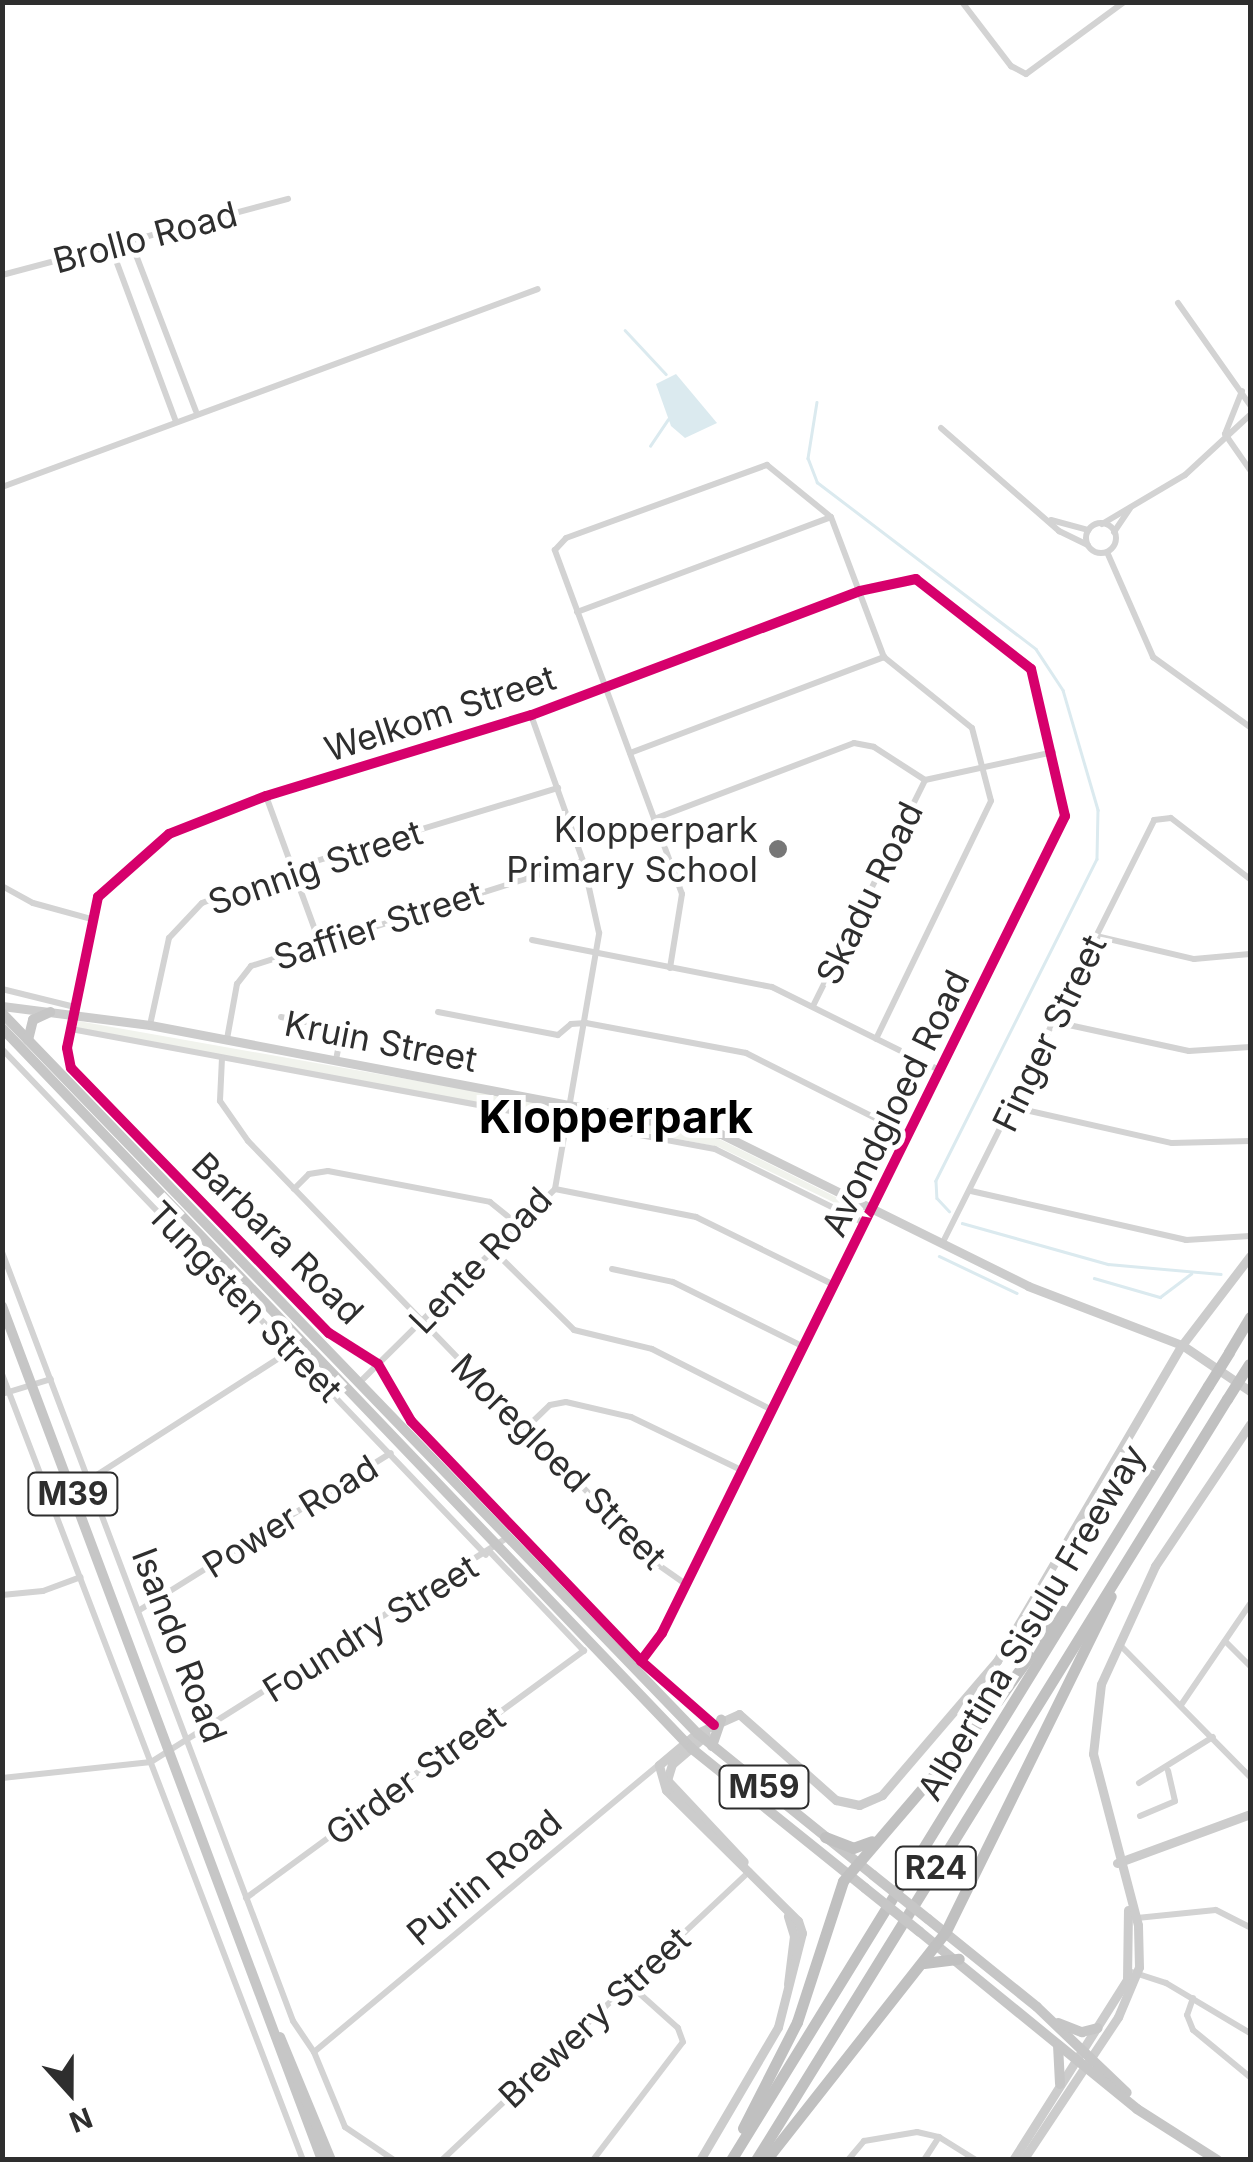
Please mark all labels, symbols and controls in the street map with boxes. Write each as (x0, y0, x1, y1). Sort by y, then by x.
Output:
street label: Brollo Road (48, 192, 242, 282)
street label: Welkom Street (319, 656, 561, 770)
street label: Skadu Road (807, 795, 931, 991)
place label: Klopperpark Primary School (506, 808, 758, 890)
street label: Sonnig Street (203, 811, 427, 923)
marker: Klopperpark Primary School (767, 838, 789, 860)
street label: Saffier Street (268, 871, 488, 979)
street label: Finger Street (983, 928, 1115, 1138)
street label: Avondgloed Road (812, 963, 978, 1243)
street label: Kruin Street (281, 1002, 481, 1080)
district label: Klopperpark (479, 1090, 753, 1144)
street label: Barbara Road (184, 1144, 372, 1332)
street label: Lente Road (400, 1178, 560, 1342)
street label: Tungsten Street (139, 1192, 351, 1410)
street label: Moregloed Street (443, 1345, 675, 1577)
street label: Albertina Sisulu Freeway (908, 1437, 1154, 1807)
street label: Power Road (195, 1446, 385, 1586)
road number: M39 (26, 1467, 120, 1521)
street label: Isando Road (124, 1542, 236, 1748)
street label: Foundry Street (255, 1545, 485, 1711)
street label: Girder Street (317, 1696, 513, 1854)
road number: M59 (716, 1760, 812, 1814)
street label: Purlin Road (398, 1800, 570, 1954)
road number: R24 (894, 1841, 978, 1895)
street label: Brewery Street (490, 1918, 698, 2116)
north arrow (20, 2042, 120, 2142)
text: N (65, 2100, 97, 2140)

